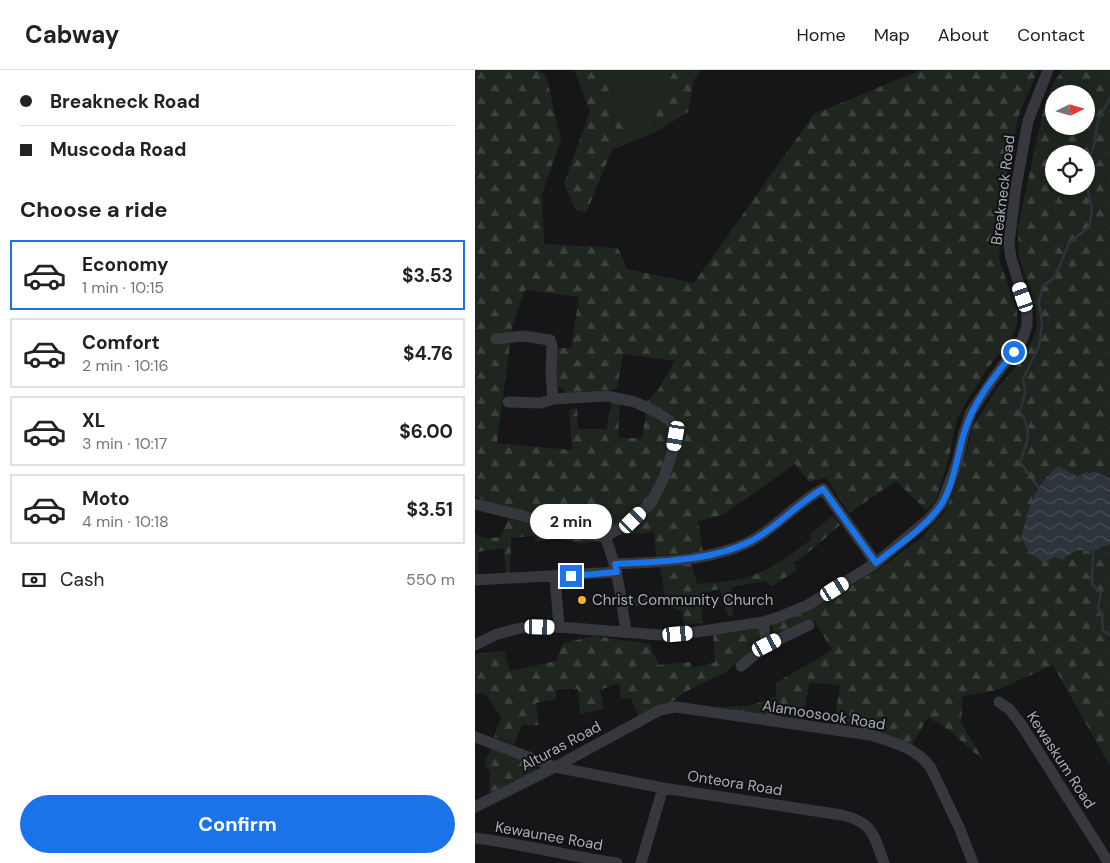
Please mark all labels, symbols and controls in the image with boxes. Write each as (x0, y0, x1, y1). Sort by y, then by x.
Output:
text: Cabway (25, 19, 119, 50)
text: Home (796, 23, 846, 47)
text: Map (874, 23, 910, 47)
text: About (938, 23, 989, 47)
text: Contact (1017, 23, 1085, 47)
north arrow (1045, 85, 1095, 135)
map controls (1045, 85, 1095, 195)
text: Breakneck Road (50, 89, 200, 114)
street label: Breakneck Road (986, 134, 1020, 246)
text: Muscoda Road (50, 137, 186, 162)
button: locate (1045, 145, 1095, 195)
text: Choose a ride (20, 195, 168, 224)
text: Economy (82, 252, 169, 277)
icon: car (22, 253, 67, 298)
text: $3.53 (402, 263, 453, 288)
text: 1 min · 10:15 (82, 277, 164, 298)
car (1011, 280, 1034, 314)
text: Comfort (82, 330, 160, 355)
icon: car (22, 331, 67, 376)
text: $4.76 (403, 341, 453, 366)
route start (1003, 341, 1025, 363)
text: 2 min · 10:16 (82, 355, 169, 376)
text: XL (82, 408, 105, 433)
icon: car (22, 409, 67, 454)
text: $6.00 (399, 419, 453, 444)
car (666, 420, 685, 452)
text: 3 min · 10:17 (82, 433, 167, 454)
text: Moto (82, 486, 130, 511)
icon: car (22, 487, 67, 532)
text: $3.51 (407, 497, 453, 522)
callout: 2 min (530, 504, 612, 538)
car (617, 504, 649, 536)
text: 4 min · 10:18 (82, 511, 169, 532)
text: 2 min (550, 511, 592, 532)
route end (560, 565, 582, 587)
icon: cash (20, 566, 48, 594)
text: Cash (60, 567, 104, 592)
text: 550 m (406, 569, 455, 590)
car (818, 575, 851, 603)
place label: Christ Community Church (592, 590, 773, 610)
marker: Christ Community Church (576, 594, 588, 606)
car (524, 619, 555, 635)
car (662, 625, 693, 643)
car (750, 632, 783, 658)
street label: Alamoosook Road (761, 695, 887, 735)
street label: Kewaskum Road (1022, 708, 1100, 812)
street label: Alturas Road (517, 717, 605, 775)
street label: Onteora Road (686, 766, 784, 800)
button: Confirm (20, 795, 455, 853)
street label: Kewaunee Road (494, 817, 604, 855)

